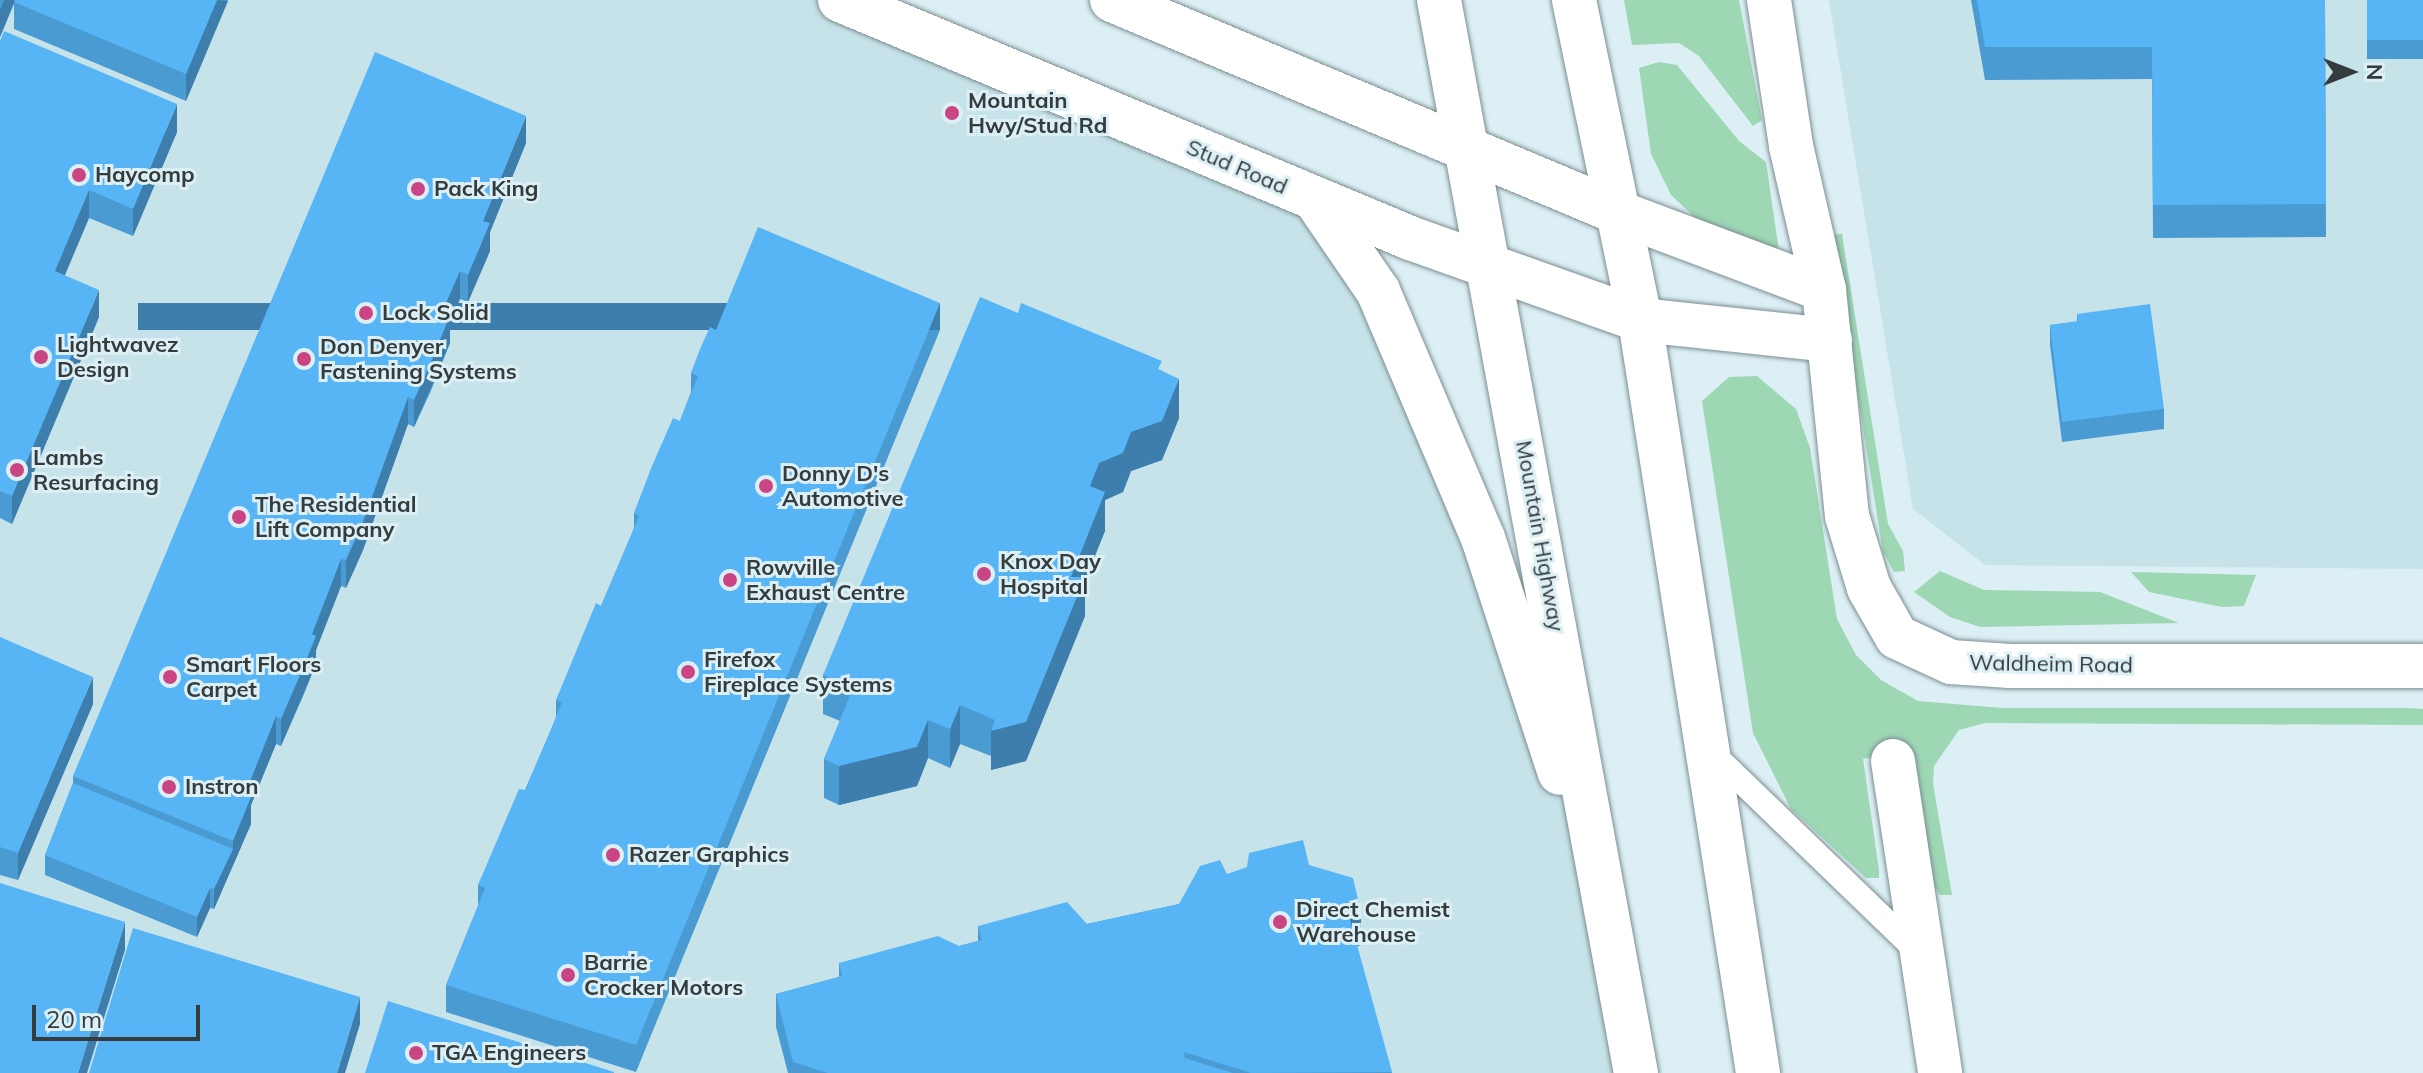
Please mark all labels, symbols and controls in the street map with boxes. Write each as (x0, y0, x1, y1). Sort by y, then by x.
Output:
north arrow (2311, 32, 2391, 112)
text: N (2361, 64, 2389, 80)
place label: Mountain Hwy/Stud Rd (968, 87, 1107, 138)
marker: Mountain Hwy/Stud Rd (943, 104, 961, 122)
street label: Stud Road (1183, 134, 1291, 200)
place label: Haycomp (95, 162, 195, 188)
marker: Haycomp (70, 166, 88, 184)
place label: Pack King (434, 176, 538, 202)
marker: Pack King (409, 180, 427, 198)
place label: Lock Solid (382, 300, 489, 326)
marker: Lock Solid (357, 304, 375, 322)
place label: Lightwavez Design (57, 331, 178, 382)
place label: Don Denyer Fastening Systems (320, 333, 517, 384)
marker: Lightwavez Design (32, 348, 50, 366)
marker: Don Denyer Fastening Systems (295, 350, 313, 368)
street label: Mountain Highway (1510, 438, 1570, 634)
place label: Lambs Resurfacing (33, 444, 159, 496)
place label: Donny D's Automotive (782, 460, 903, 512)
marker: Lambs Resurfacing (8, 461, 26, 479)
marker: Donny D's Automotive (757, 477, 775, 495)
place label: The Residential Lift Company (255, 491, 416, 542)
marker: The Residential Lift Company (230, 508, 248, 526)
place label: Knox Day Hospital (1000, 548, 1101, 600)
place label: Rowville Exhaust Centre (746, 554, 905, 606)
marker: Knox Day Hospital (975, 565, 993, 583)
marker: Rowville Exhaust Centre (721, 571, 739, 589)
place label: Firefox Fireplace Systems (704, 646, 893, 698)
street label: Waldheim Road (1969, 649, 2133, 679)
place label: Smart Floors Carpet (186, 651, 321, 702)
marker: Firefox Fireplace Systems (679, 663, 697, 681)
marker: Smart Floors Carpet (161, 668, 179, 686)
place label: Instron (185, 774, 259, 800)
marker: Instron (160, 778, 178, 796)
place label: Razer Graphics (629, 842, 789, 868)
marker: Razer Graphics (604, 846, 622, 864)
place label: Direct Chemist Warehouse (1296, 896, 1450, 948)
marker: Direct Chemist Warehouse (1271, 913, 1289, 931)
place label: Barrie Crocker Motors (584, 949, 743, 1000)
marker: Barrie Crocker Motors (559, 966, 577, 984)
scale bar (36, 989, 204, 1039)
text: 20 m (46, 1004, 102, 1034)
place label: TGA Engineers (432, 1040, 586, 1066)
marker: TGA Engineers (407, 1044, 425, 1062)

